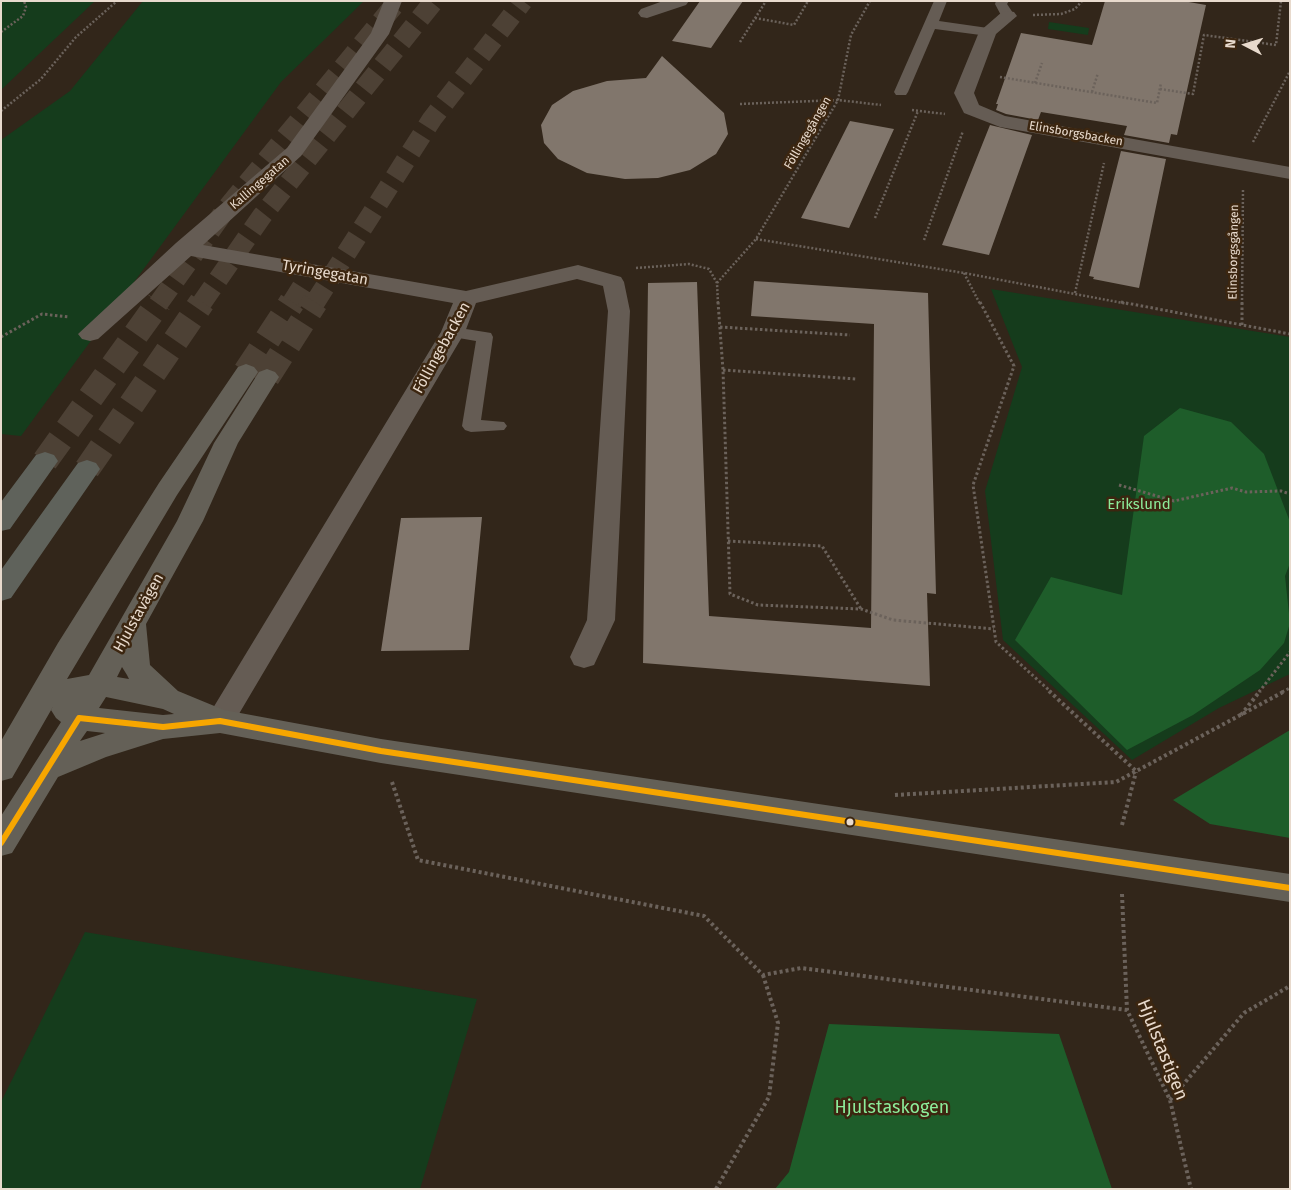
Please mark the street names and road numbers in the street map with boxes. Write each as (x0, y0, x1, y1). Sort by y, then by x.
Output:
street label: Föllingegången (781, 94, 835, 172)
street label: Elinsborgsbacken (1028, 119, 1124, 149)
street label: Kallingegatan (227, 153, 293, 213)
street label: Elinsborgsgången (1226, 204, 1242, 300)
street label: Tyringegatan (281, 257, 369, 289)
street label: Föllingebacken (409, 299, 475, 397)
street label: Hjulstavägen (110, 570, 168, 656)
street label: Hjulstastigen (1132, 996, 1192, 1104)

